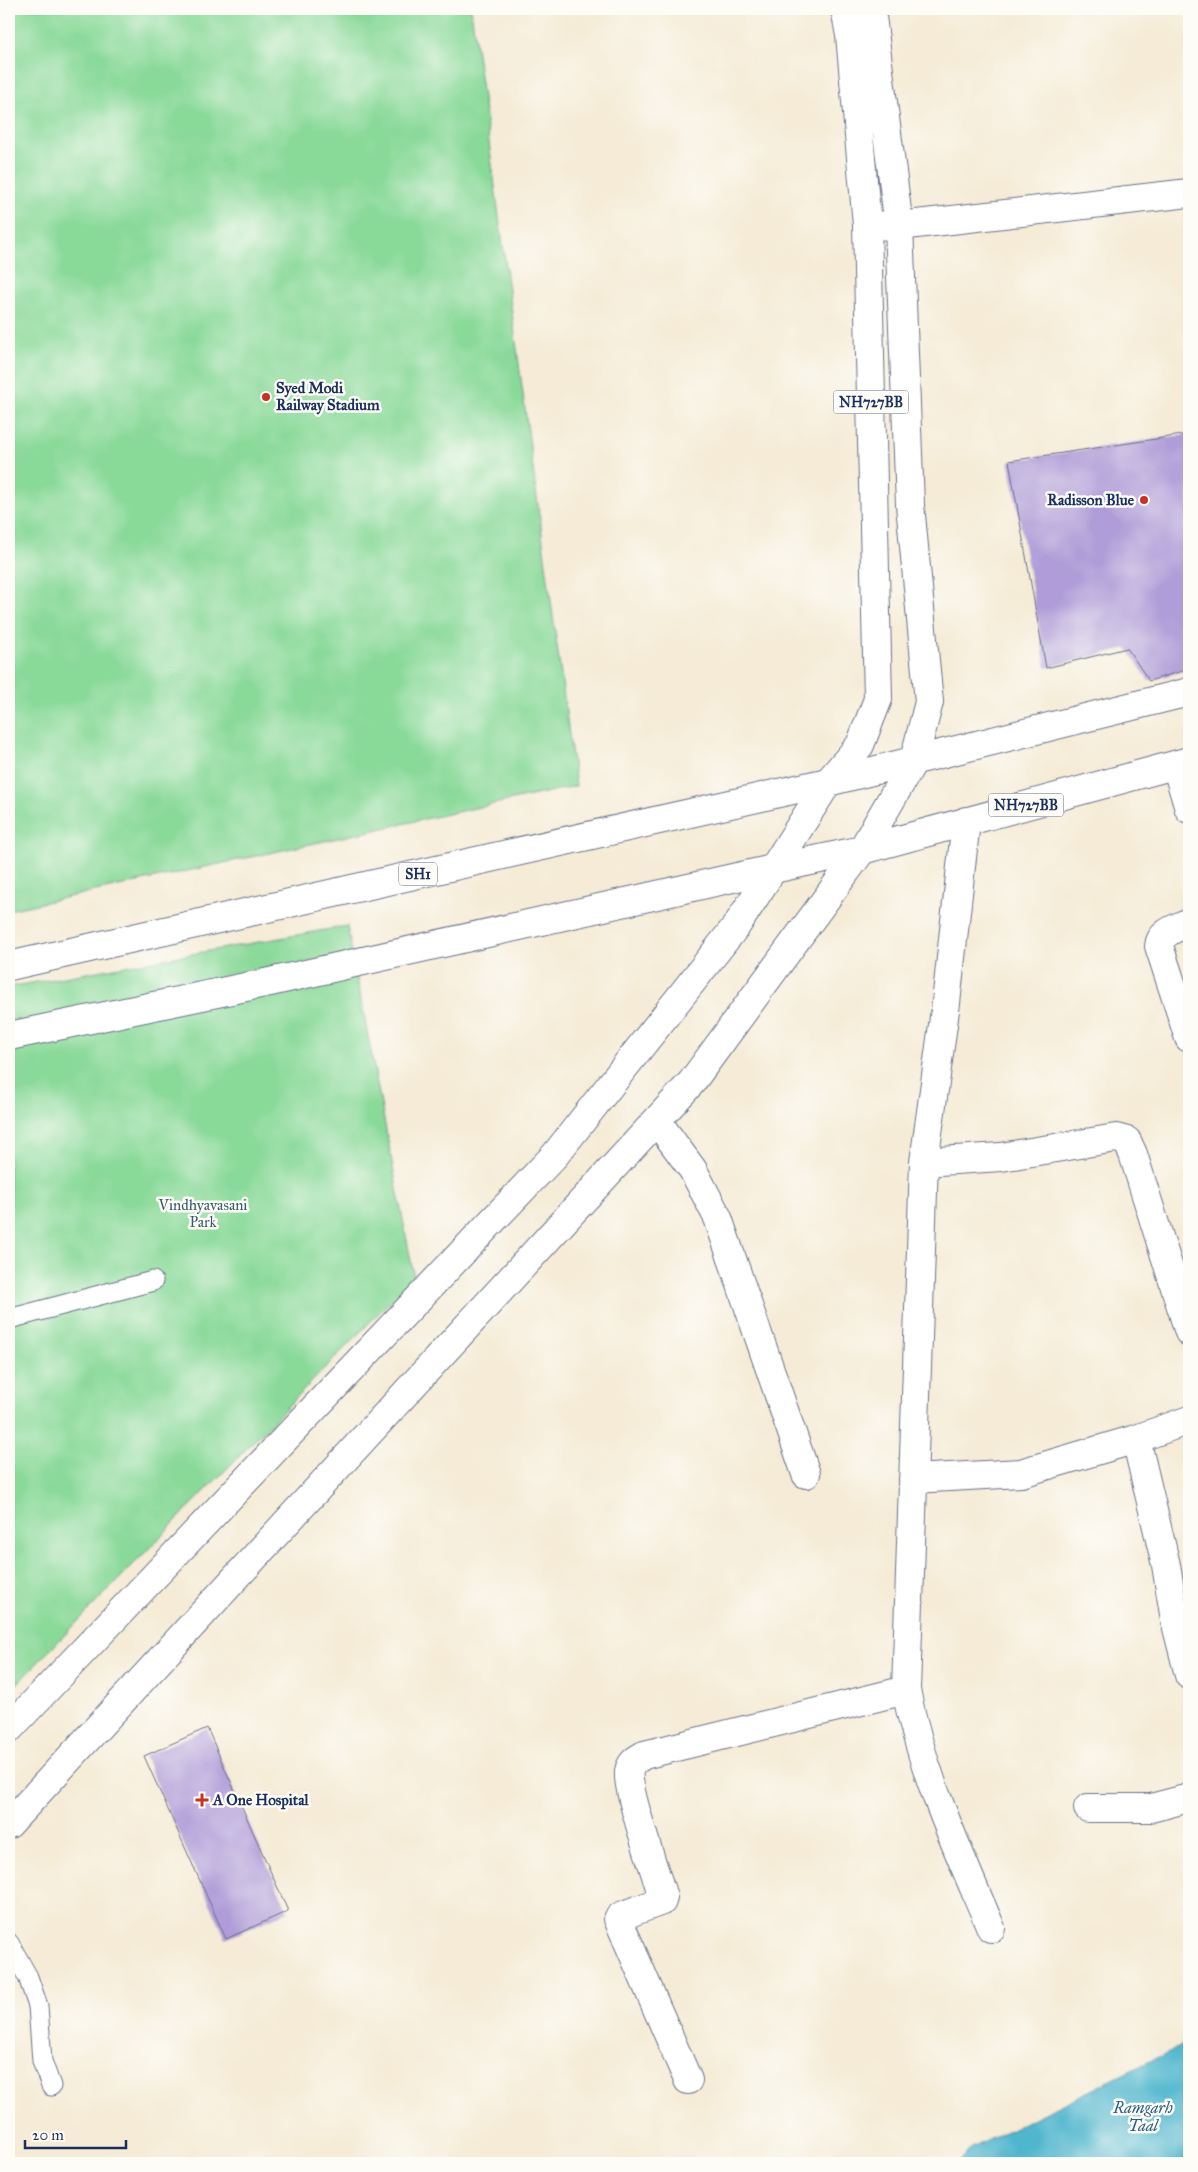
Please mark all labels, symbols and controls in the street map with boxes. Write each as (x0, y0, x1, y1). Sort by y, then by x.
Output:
place label: Syed Modi Railway Stadium (276, 379, 380, 415)
marker: Syed Modi Railway Stadium (260, 391, 272, 403)
road number: NH727BB (834, 391, 908, 414)
place label: Radisson Blue (1047, 491, 1135, 509)
marker: Radisson Blue (1138, 494, 1150, 506)
road number: NH727BB (988, 794, 1064, 816)
road number: SH1 (399, 862, 437, 886)
park label: Vindhyavasani Park (158, 1196, 247, 1231)
place label: A One Hospital (212, 1791, 309, 1810)
marker: A One Hospital (195, 1793, 209, 1807)
water label: Ramgarh Taal (1112, 2098, 1173, 2135)
scale bar (25, 2117, 126, 2149)
text: 20 m (32, 2126, 64, 2144)

